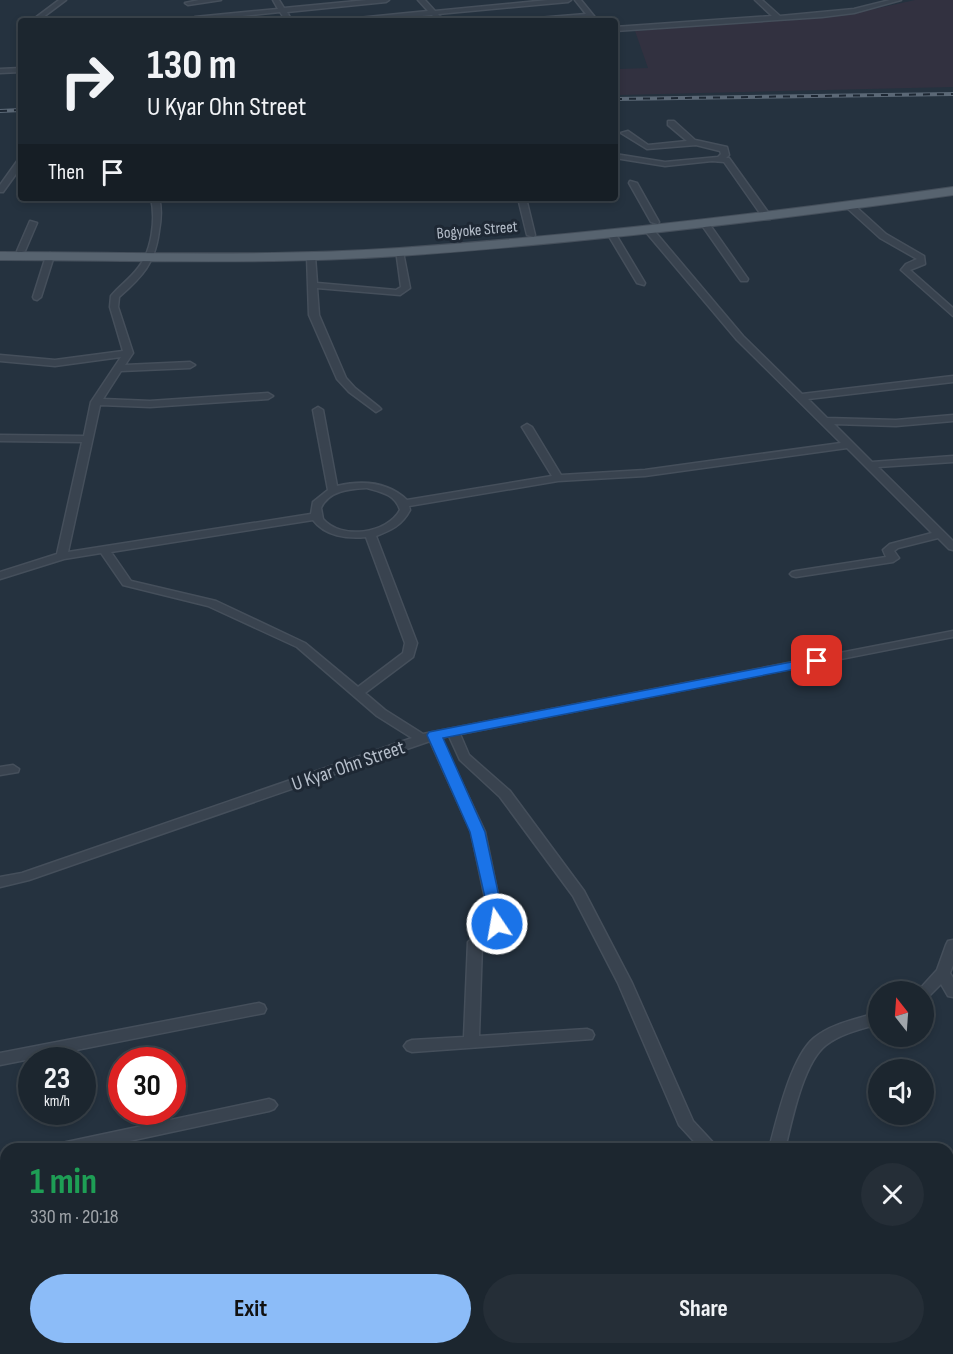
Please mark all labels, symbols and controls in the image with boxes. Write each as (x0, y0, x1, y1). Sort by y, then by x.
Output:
text: 130 m (147, 40, 237, 91)
icon: right (48, 42, 126, 120)
text: U Kyar Ohn Street (147, 91, 306, 123)
icon: arrive (96, 156, 129, 189)
text: Then (48, 159, 84, 186)
street label: Bogyoke Street (436, 217, 518, 243)
pin (791, 635, 842, 686)
icon: arrive (800, 644, 833, 677)
street label: U Kyar Ohn Street (289, 735, 408, 797)
position arrow (465, 892, 529, 956)
north arrow (868, 981, 934, 1047)
map controls (868, 981, 934, 1125)
speed limit sign: 30 (108, 1047, 186, 1125)
button: sound (868, 1059, 934, 1125)
text: 23 (44, 1061, 70, 1097)
text: km/h (44, 1092, 70, 1111)
text: 1 min (30, 1161, 97, 1204)
button: close (861, 1163, 924, 1226)
text: 330 m · 20:18 (30, 1205, 119, 1229)
button: Exit (30, 1274, 471, 1343)
button: Share (483, 1274, 924, 1343)

